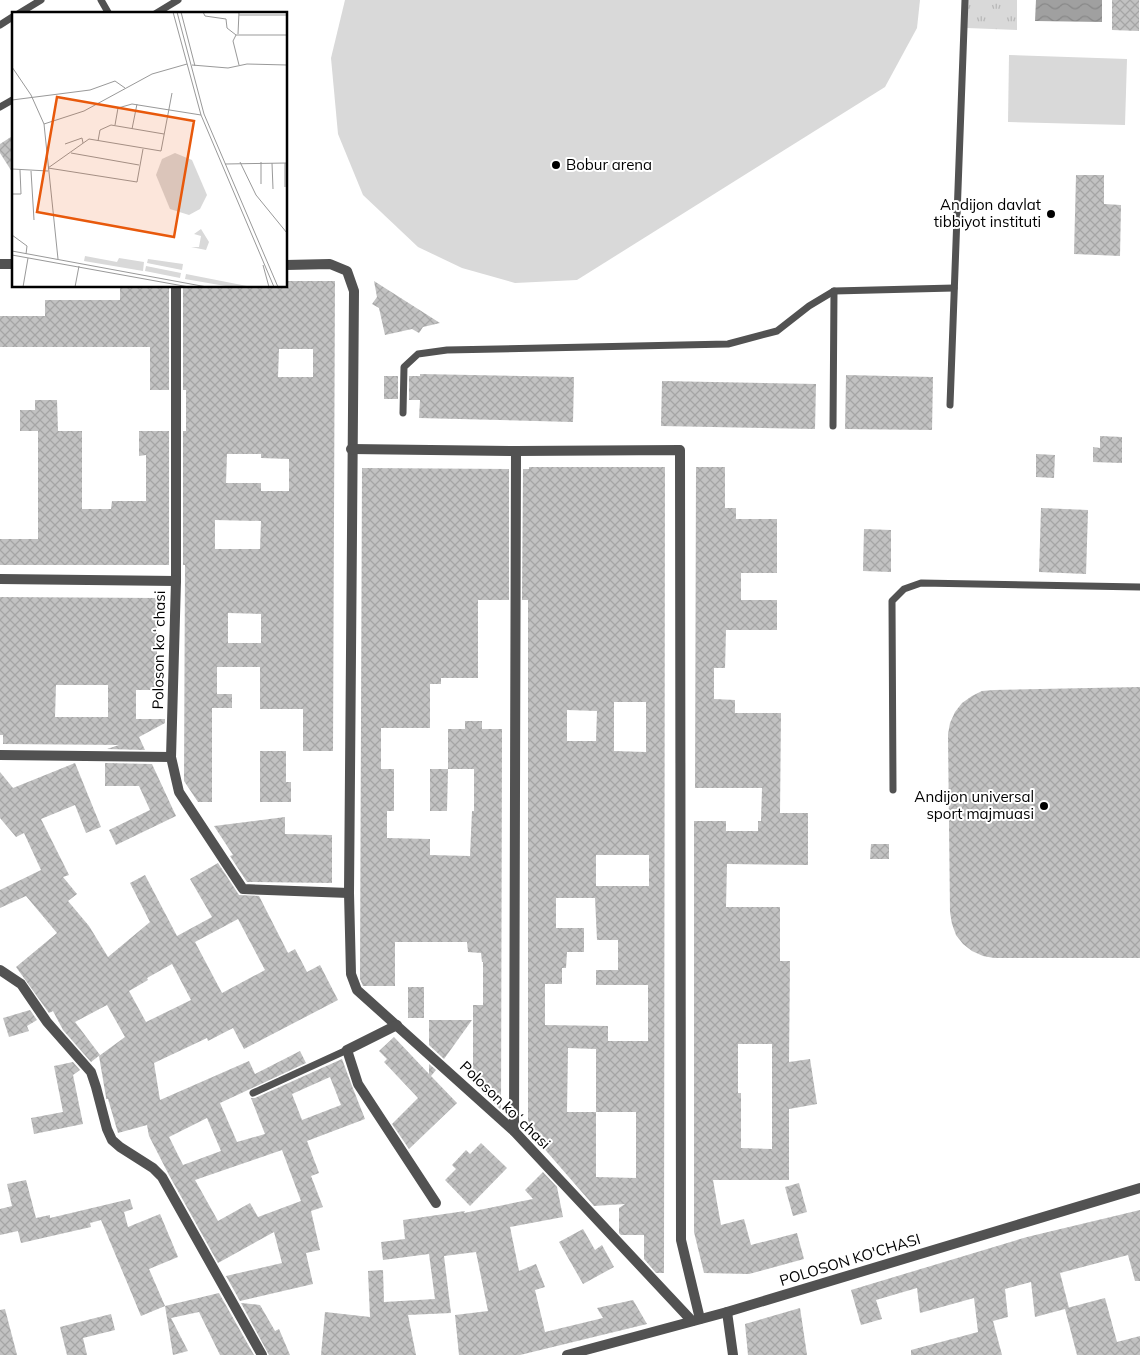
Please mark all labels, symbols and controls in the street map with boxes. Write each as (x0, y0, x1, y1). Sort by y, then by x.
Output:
inset map (12, 12, 288, 288)
place label: Bobur arena (566, 155, 652, 174)
marker: Bobur arena (550, 159, 562, 171)
place label: Andijon davlat tibbiyot instituti (934, 195, 1041, 231)
marker: Andijon davlat tibbiyot instituti (1045, 208, 1057, 220)
street label: Poloson koʻchasi (148, 590, 169, 709)
place label: Andijon universal sport majmuasi (914, 787, 1034, 823)
marker: Andijon universal sport majmuasi (1038, 800, 1050, 812)
street label: Poloson koʻchasi (456, 1057, 555, 1153)
street label: POLOSON KO'CHASI (777, 1229, 923, 1290)

